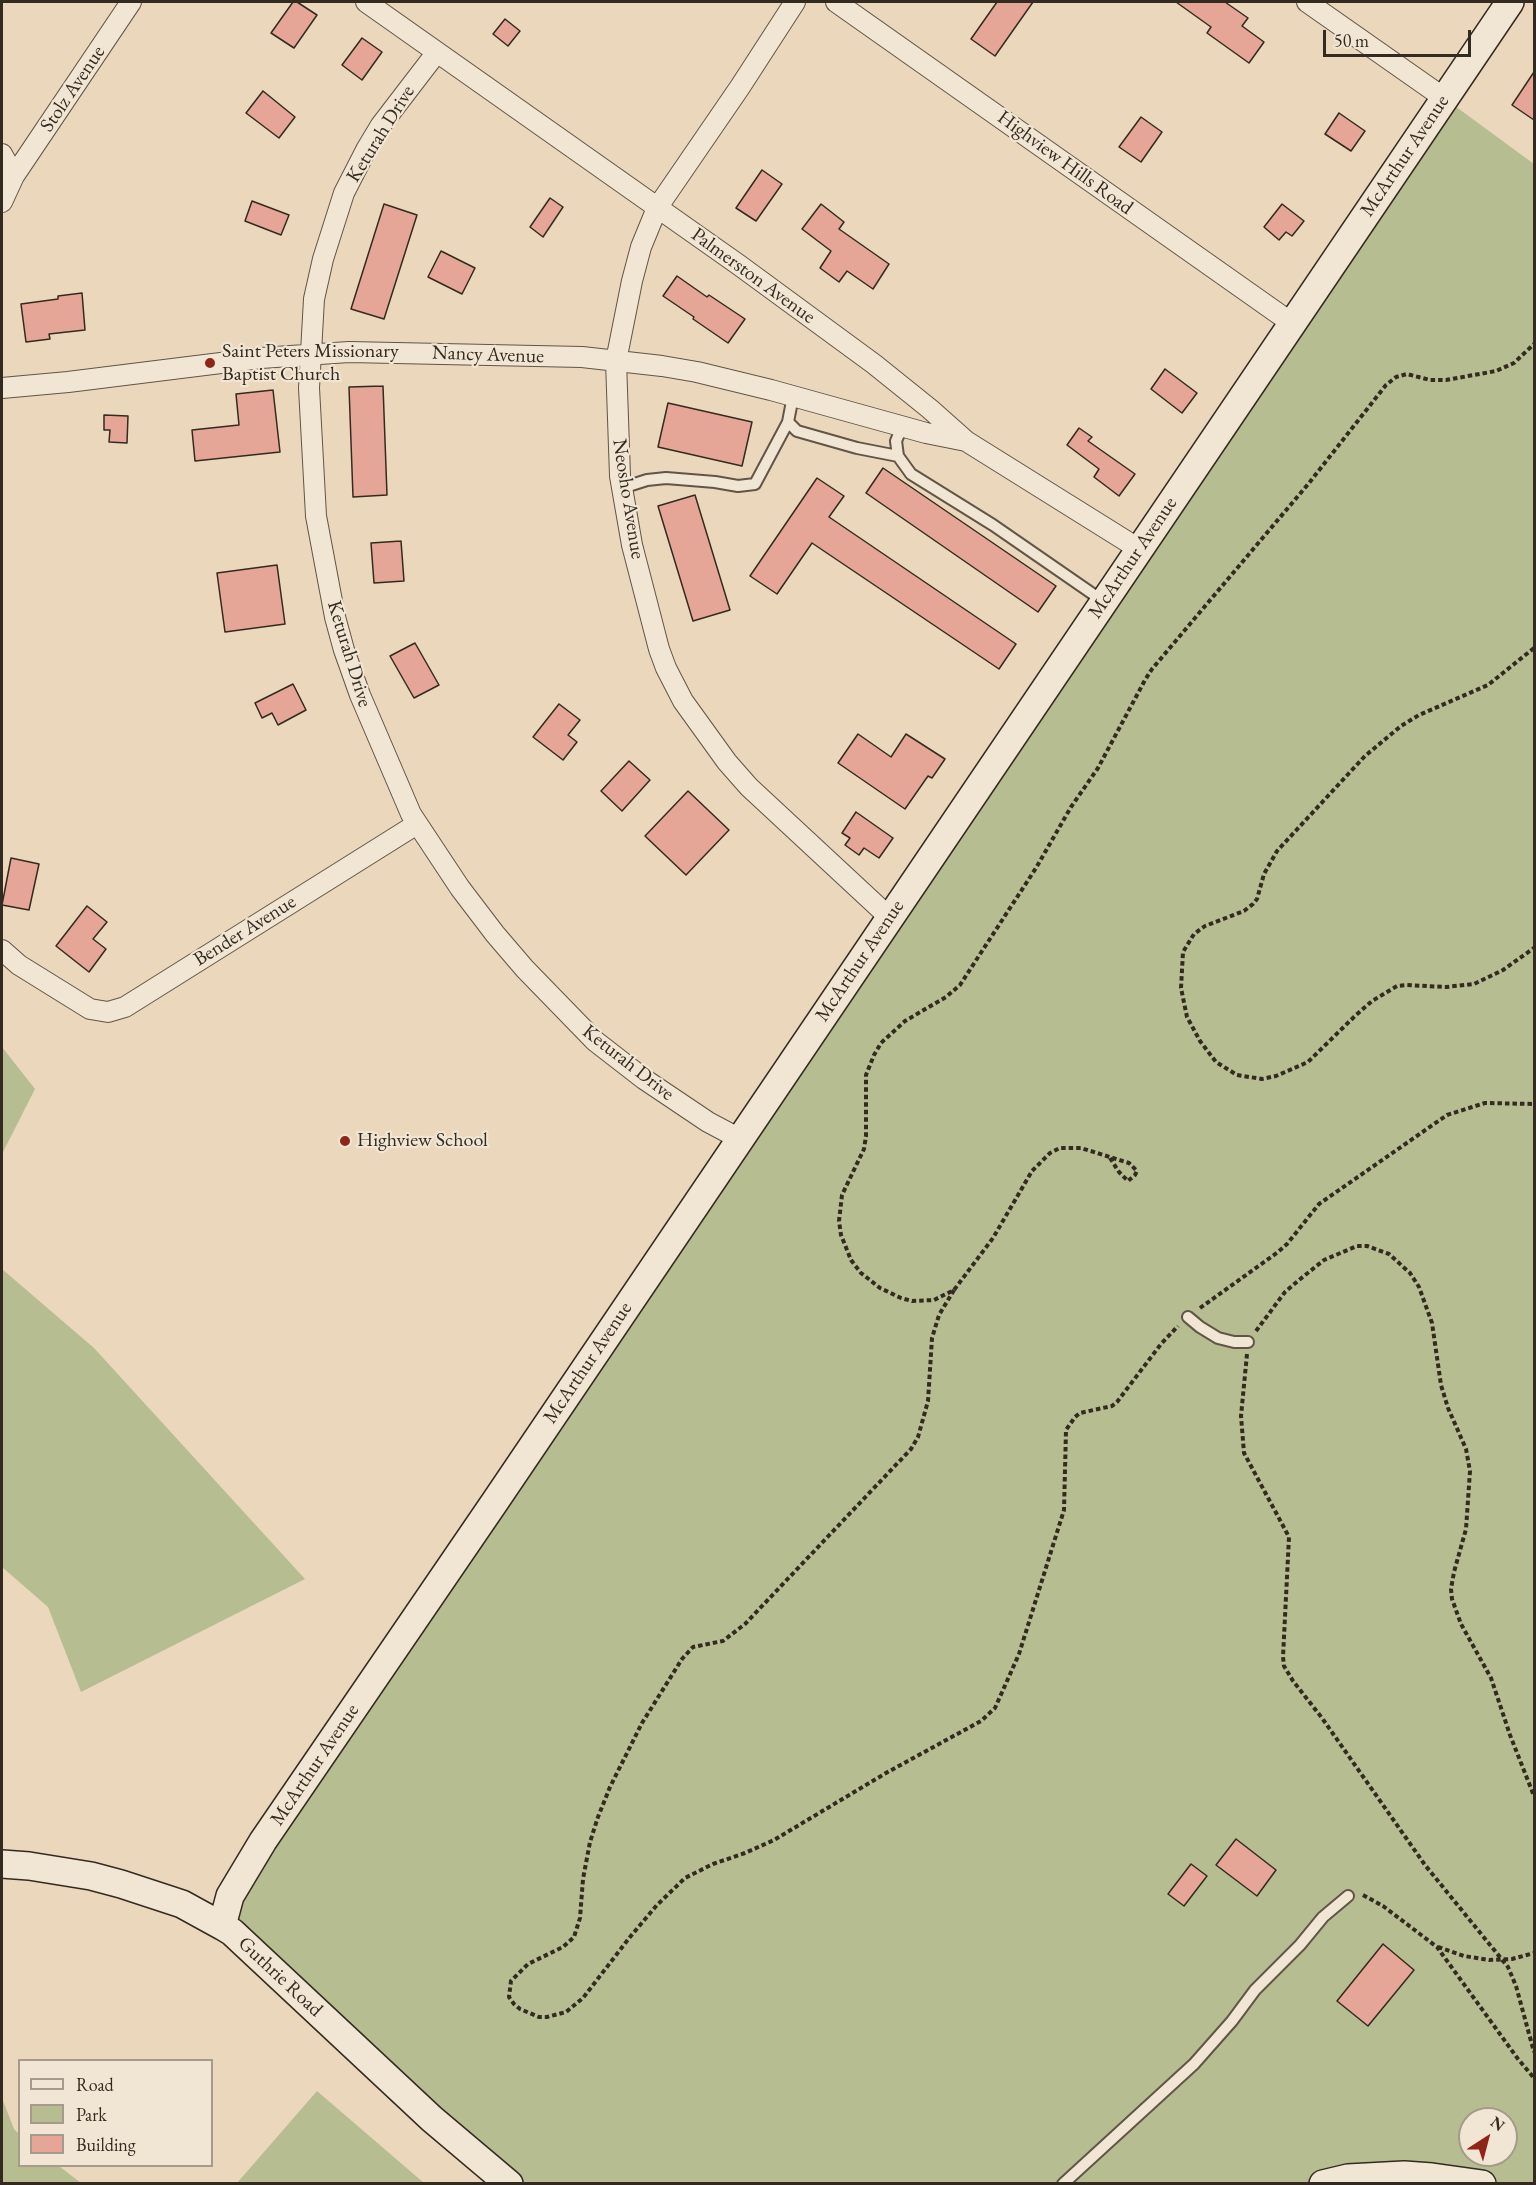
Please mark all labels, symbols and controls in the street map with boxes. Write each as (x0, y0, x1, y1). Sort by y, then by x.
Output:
scale bar (1326, 18, 1474, 56)
text: 50 m (1334, 29, 1369, 52)
street label: Stolz Avenue (35, 41, 111, 137)
street label: Keturah Drive (342, 81, 420, 187)
street label: McArthur Avenue (1355, 91, 1455, 221)
street label: Highview Hills Road (993, 106, 1137, 220)
street label: Palmerston Avenue (686, 223, 820, 329)
place label: Saint Peters Missionary Baptist Church (222, 340, 399, 387)
street label: Nancy Avenue (431, 341, 545, 369)
marker: Saint Peters Missionary Baptist Church (203, 356, 217, 370)
street label: Neosho Avenue (607, 437, 649, 561)
street label: McArthur Avenue (1083, 493, 1183, 623)
street label: Keturah Drive (321, 598, 377, 710)
street label: Bender Avenue (189, 890, 301, 972)
street label: McArthur Avenue (810, 896, 910, 1026)
street label: Keturah Drive (577, 1020, 679, 1106)
place label: Highview School (357, 1129, 488, 1153)
marker: Highview School (338, 1134, 352, 1148)
street label: McArthur Avenue (538, 1298, 638, 1428)
street label: McArthur Avenue (265, 1700, 365, 1830)
street label: Guthrie Road (233, 1932, 327, 2022)
legend (18, 2059, 213, 2167)
text: Road (76, 2073, 114, 2096)
text: Park (76, 2103, 107, 2126)
north arrow (1458, 2107, 1518, 2167)
text: N (1486, 2111, 1509, 2136)
text: Building (76, 2133, 136, 2156)

